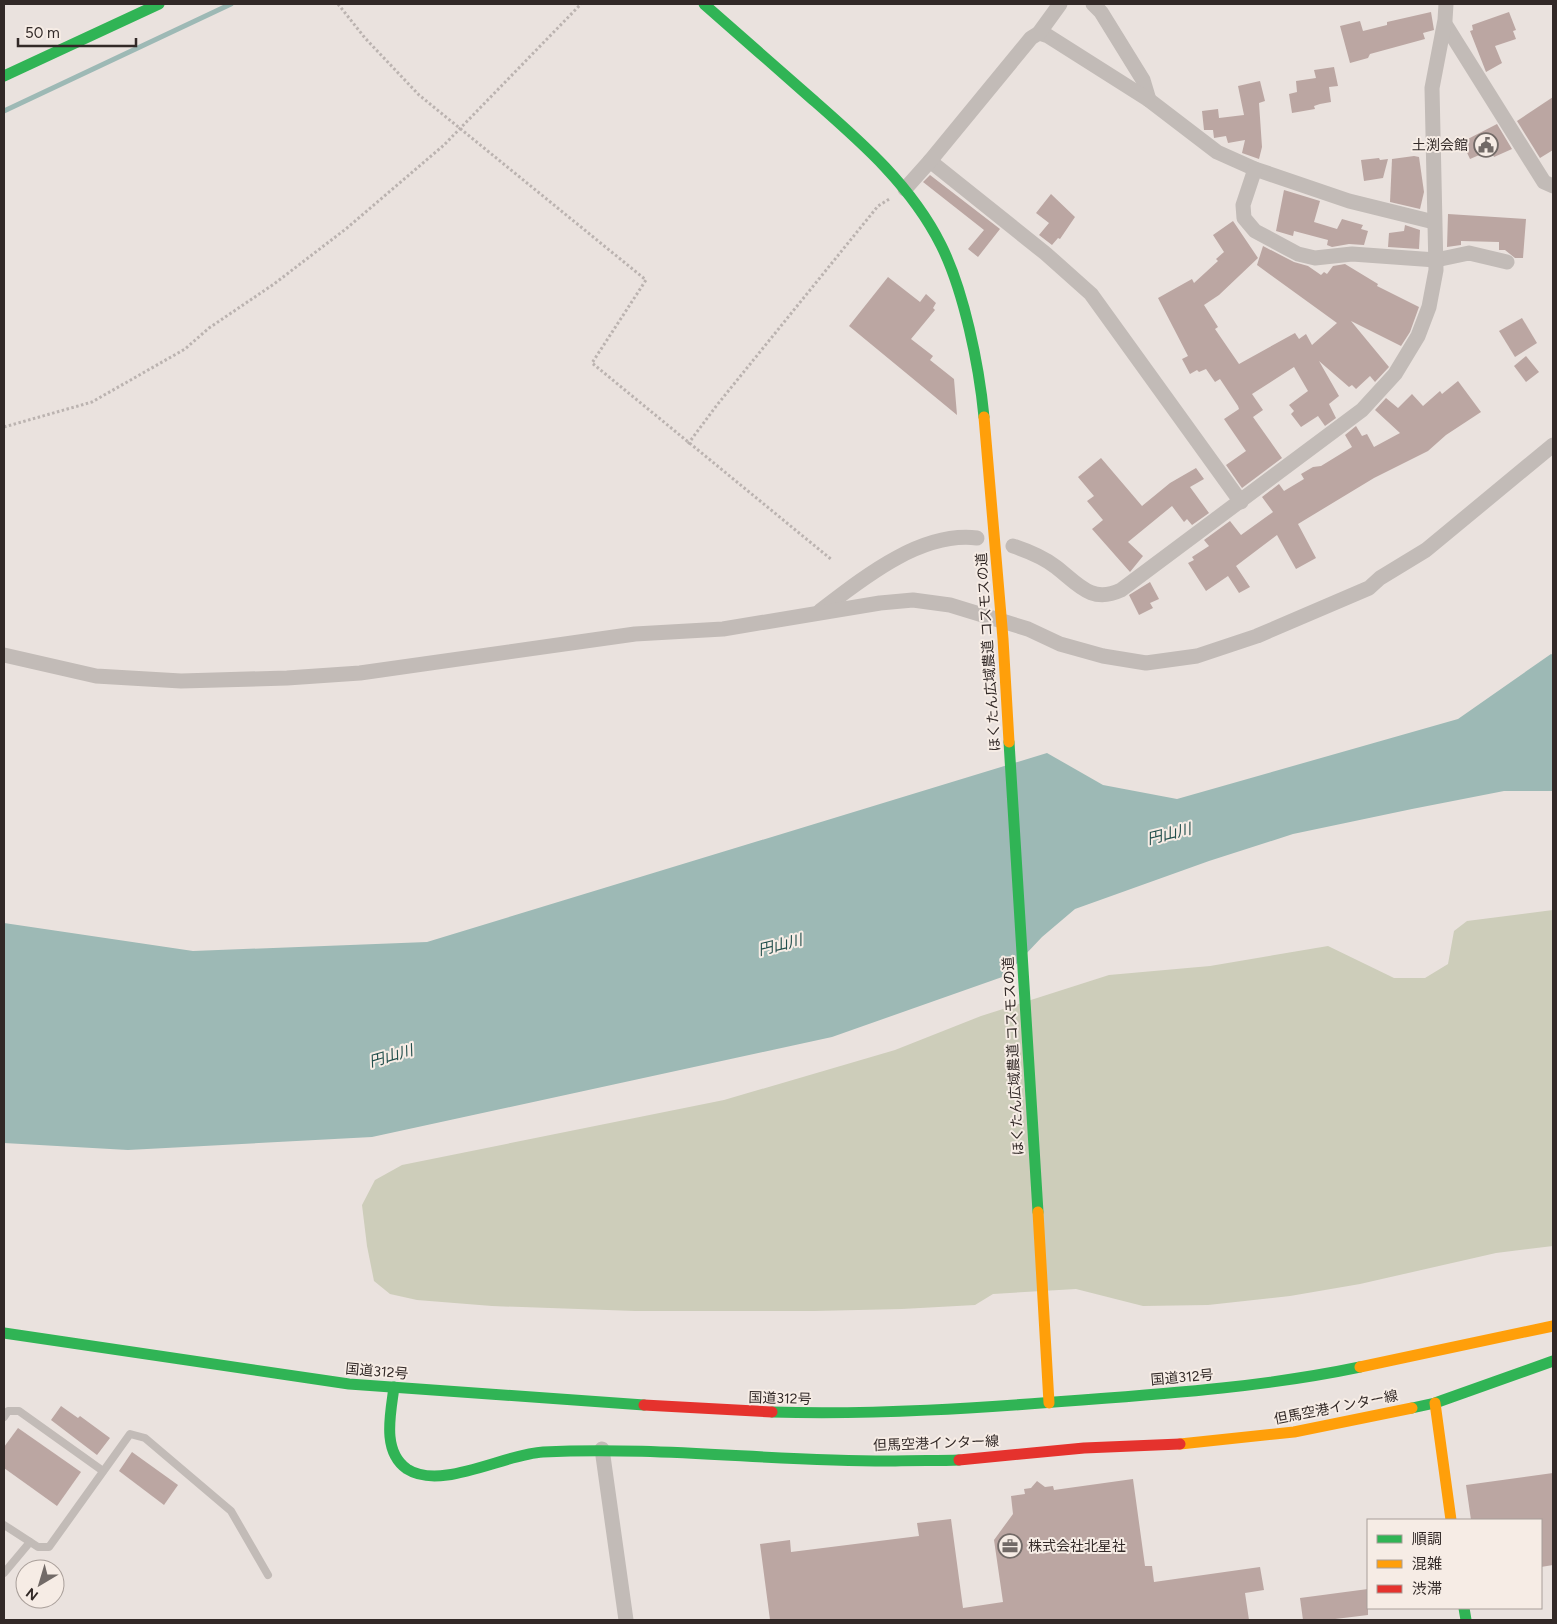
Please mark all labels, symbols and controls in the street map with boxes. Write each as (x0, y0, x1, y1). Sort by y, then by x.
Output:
scale bar (18, 15, 135, 47)
text: 50 m (25, 24, 60, 42)
public building icon: 土渕会館 (1473, 132, 1499, 158)
place label: 土渕会館 (1412, 137, 1468, 154)
street label: ほくたん広域農道 コスモスの道 (973, 552, 1004, 752)
water label: 円山川 (1145, 819, 1195, 848)
water label: 円山川 (756, 930, 806, 959)
street label: ほくたん広域農道 コスモスの道 (1000, 956, 1027, 1156)
water label: 円山川 (367, 1041, 417, 1071)
street label: 国道312号 (345, 1360, 409, 1383)
street label: 国道312号 (1150, 1366, 1214, 1389)
street label: 但馬空港インター線 (1273, 1387, 1400, 1428)
street label: 国道312号 (748, 1389, 812, 1408)
street label: 但馬空港インター線 (873, 1433, 999, 1454)
legend (1367, 1519, 1542, 1609)
text: 順調 (1412, 1530, 1442, 1548)
office icon: 株式会社北星社 (997, 1533, 1023, 1559)
place label: 株式会社北星社 (1028, 1538, 1126, 1555)
text: 混雑 (1412, 1555, 1442, 1573)
north arrow (15, 1559, 65, 1609)
text: 渋滞 (1412, 1580, 1442, 1598)
text: N (23, 1584, 42, 1604)

